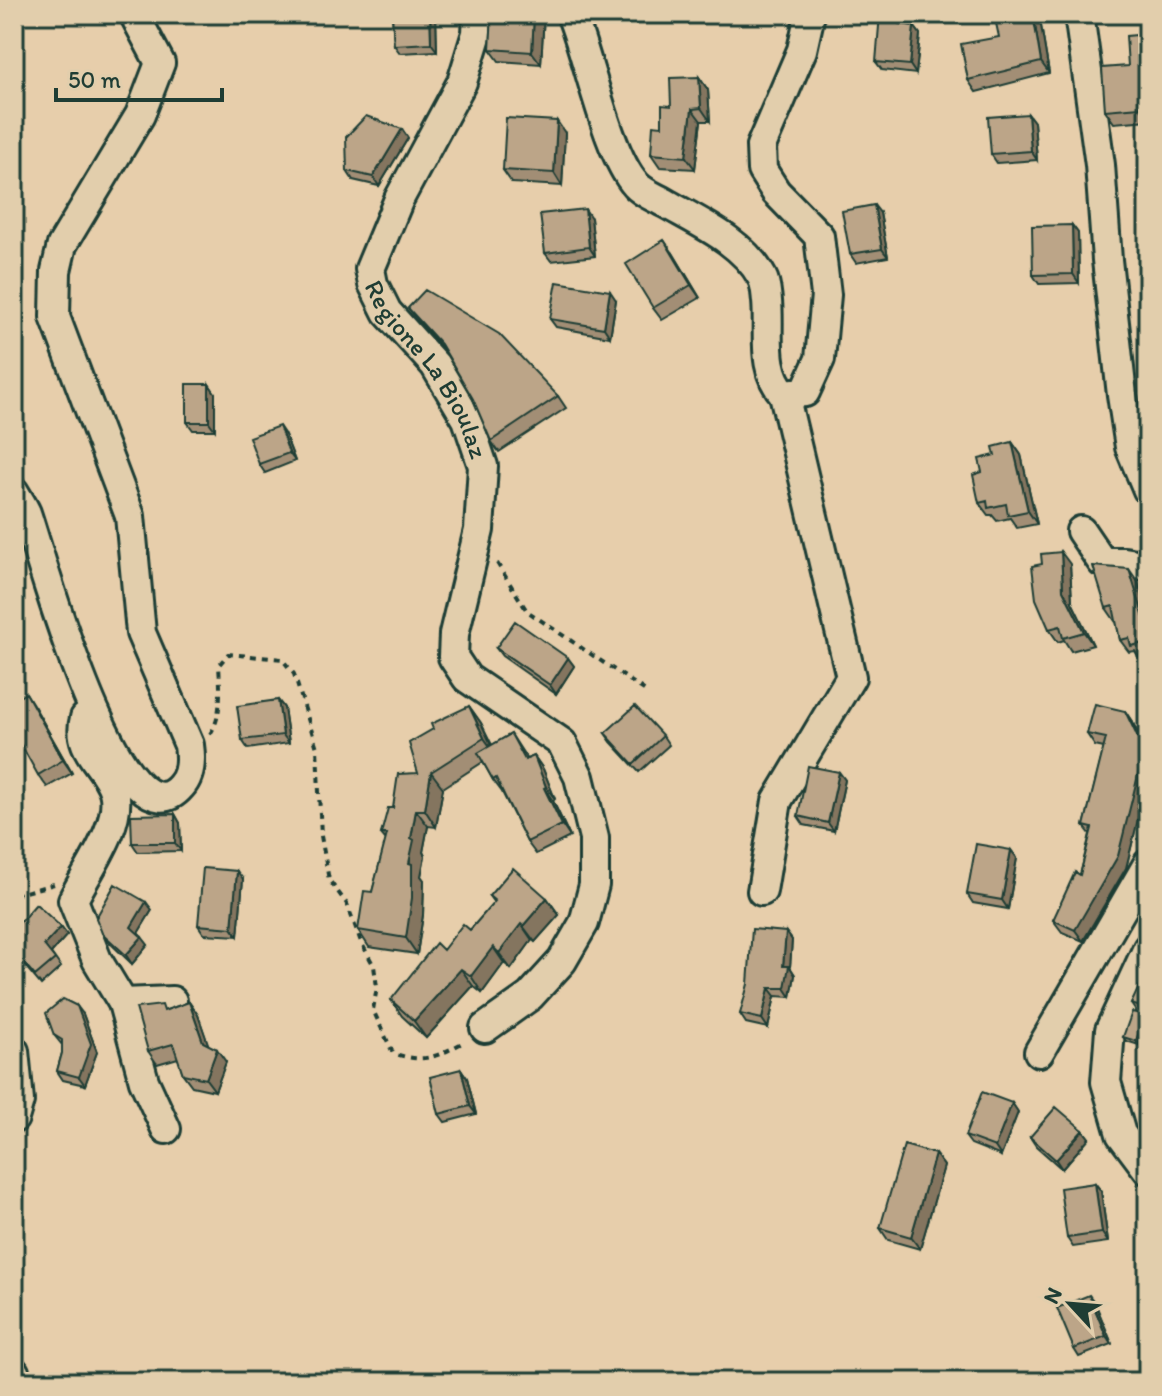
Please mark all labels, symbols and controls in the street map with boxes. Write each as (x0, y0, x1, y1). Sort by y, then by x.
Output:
scale bar (56, 52, 222, 102)
text: 50 m (68, 65, 121, 94)
street label: Regione La Bioulaz (358, 275, 495, 463)
north arrow (1030, 1264, 1110, 1344)
text: N (1037, 1283, 1068, 1308)

